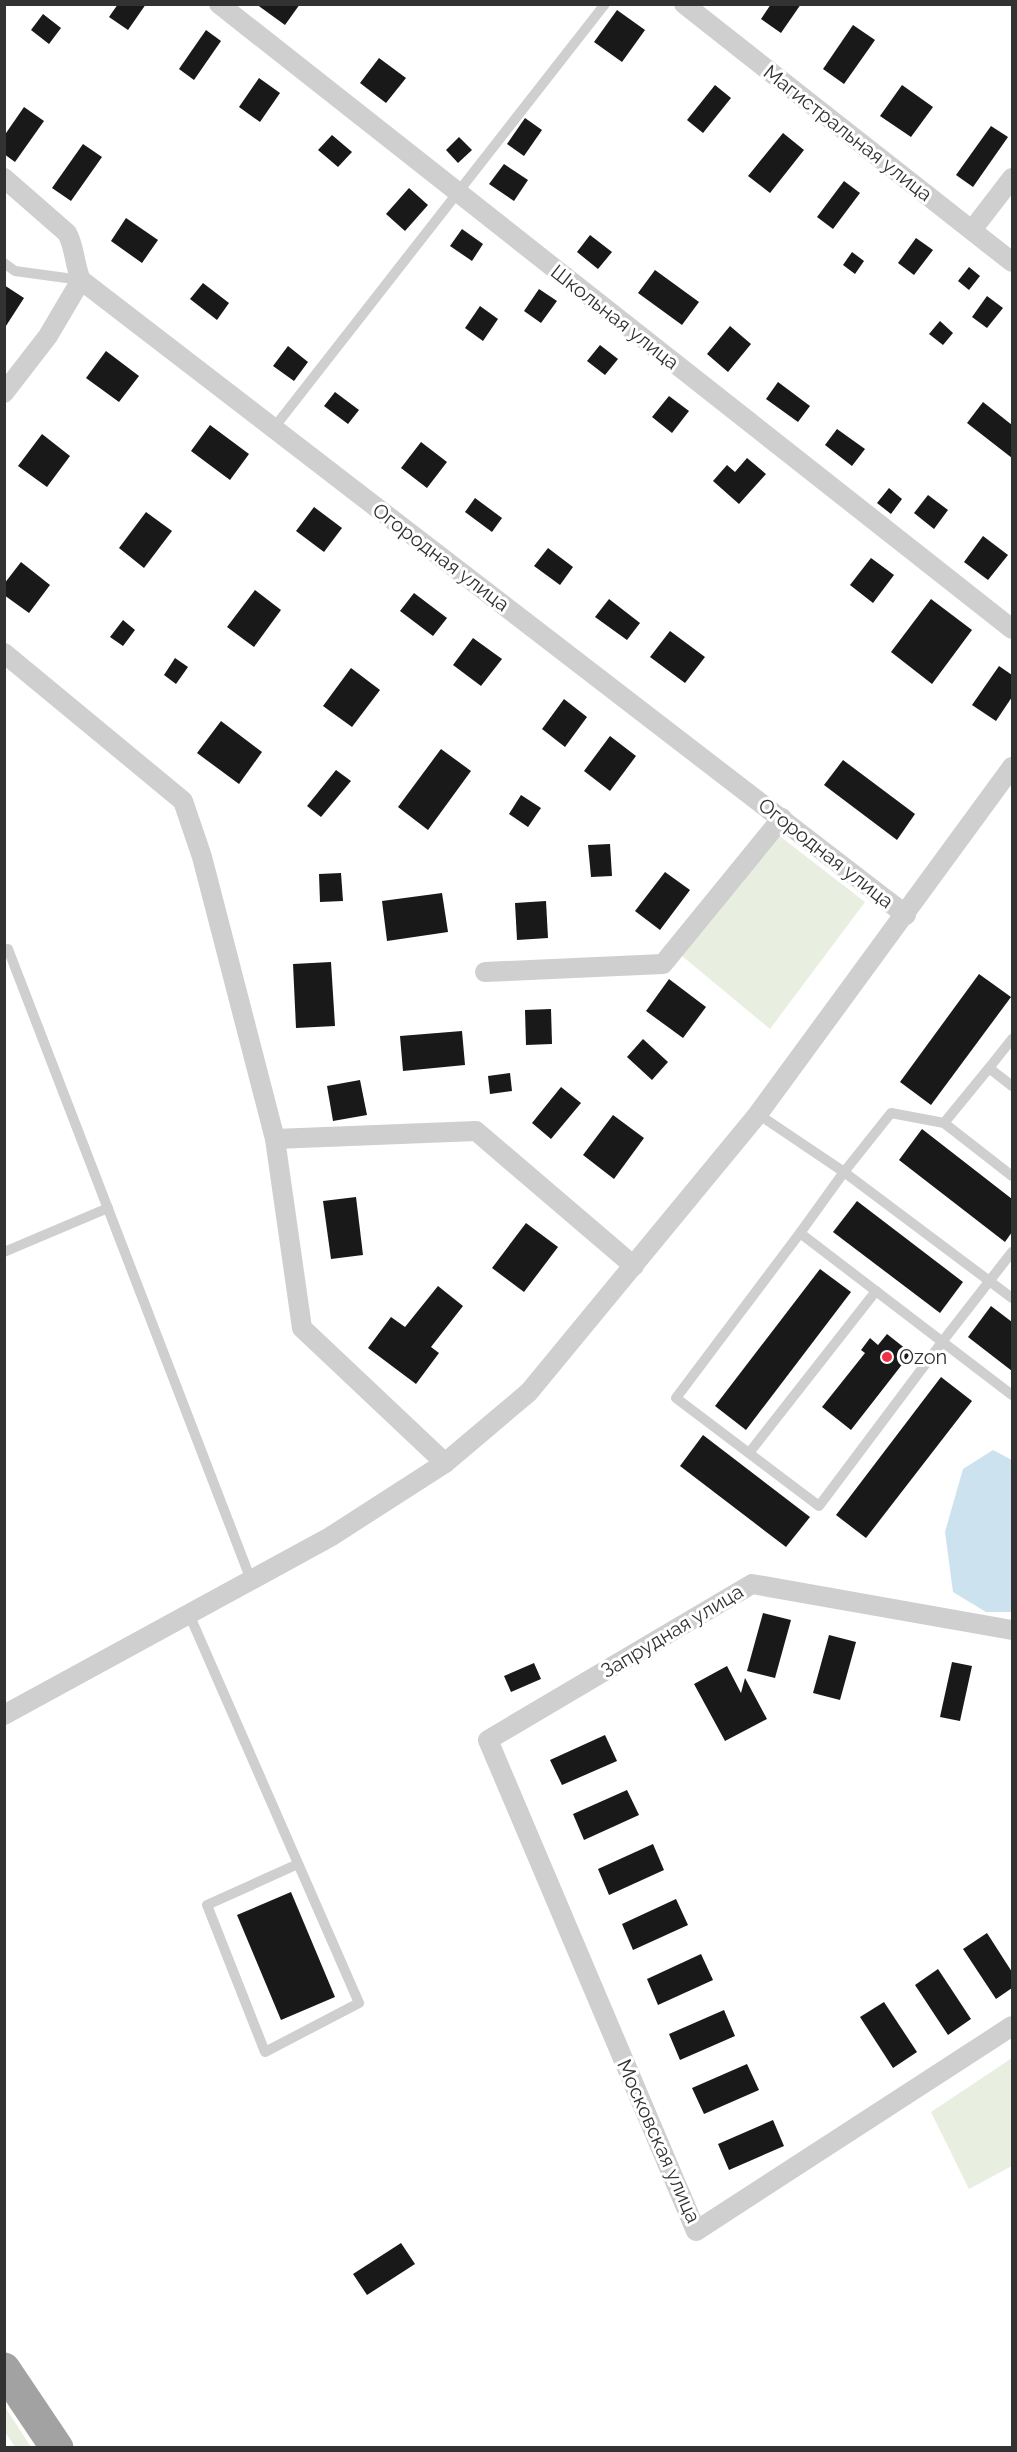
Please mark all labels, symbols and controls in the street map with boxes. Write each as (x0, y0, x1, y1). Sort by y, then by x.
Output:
street label: Магистральная улица (759, 60, 937, 206)
street label: Школьная улица (546, 260, 684, 374)
street label: Огородная улица (368, 498, 514, 616)
street label: Огородная улица (754, 793, 898, 913)
place label: Ozon (899, 1345, 947, 1369)
marker: Ozon (880, 1350, 894, 1364)
street label: Запрудная улица (597, 1579, 747, 1683)
street label: Московская улица (612, 2056, 706, 2226)

